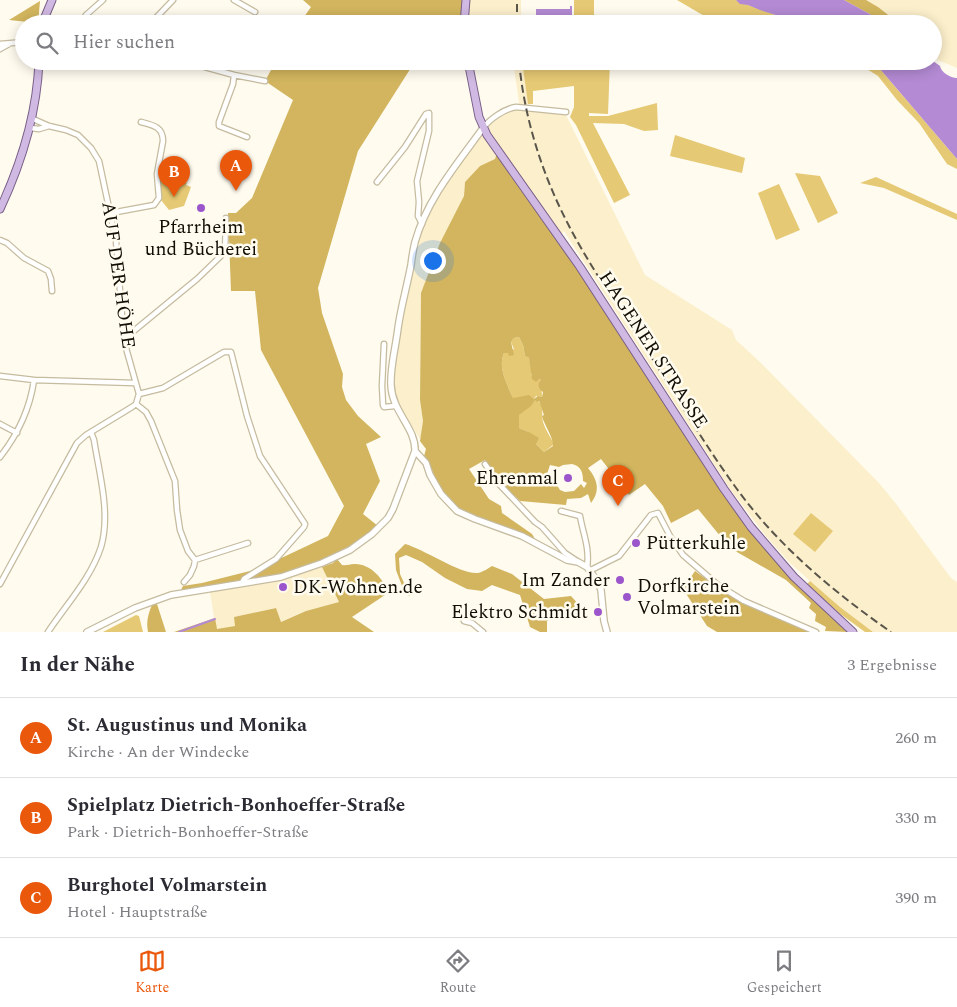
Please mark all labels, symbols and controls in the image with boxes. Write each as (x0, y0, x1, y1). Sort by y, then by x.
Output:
search box (15, 15, 942, 70)
text: Hier suchen (73, 28, 175, 57)
icon: search (33, 29, 61, 57)
pin: A (220, 150, 252, 191)
pin: B (158, 156, 190, 197)
street label: AUF DER HÖHE (93, 200, 143, 350)
marker: Pfarrheim und Bücherei (195, 202, 207, 214)
place label: Pfarrheim und Bücherei (145, 213, 257, 264)
your location (420, 248, 446, 274)
street label: HAGENER STRASSE (591, 265, 715, 435)
place label: Ehrenmal (476, 464, 558, 493)
pin: C (602, 465, 634, 506)
marker: Ehrenmal (562, 472, 574, 484)
place label: Pütterkuhle (646, 529, 746, 558)
marker: Pütterkuhle (630, 537, 642, 549)
place label: Im Zander (522, 566, 610, 595)
place label: Dorfkirche Volmarstein (637, 572, 740, 623)
place label: DK-Wohnen.de (293, 573, 423, 602)
marker: Im Zander (614, 574, 626, 586)
marker: DK-Wohnen.de (277, 581, 289, 593)
marker: Dorfkirche Volmarstein (621, 591, 633, 603)
place label: Elektro Schmidt (451, 598, 588, 627)
marker: Elektro Schmidt (592, 606, 604, 618)
text: In der Nähe (20, 649, 135, 681)
text: 3 Ergebnisse (847, 653, 937, 677)
text: St. Augustinus und Monika (67, 711, 307, 740)
text: A (30, 726, 42, 750)
text: 260 m (895, 726, 937, 750)
text: Kirche · An der Windecke (67, 740, 249, 764)
text: Spielplatz Dietrich-Bonhoeffer-Straße (67, 791, 405, 820)
text: B (30, 806, 42, 830)
text: 330 m (895, 806, 937, 830)
text: Park · Dietrich-Bonhoeffer-Straße (67, 820, 309, 844)
text: Burghotel Volmarstein (67, 871, 267, 900)
text: C (30, 886, 42, 910)
text: 390 m (895, 886, 937, 910)
text: Hotel · Hauptstraße (67, 900, 208, 924)
tab: Karte (135, 947, 169, 998)
tab: Route (440, 947, 476, 998)
tab: Gespeichert (747, 947, 822, 998)

